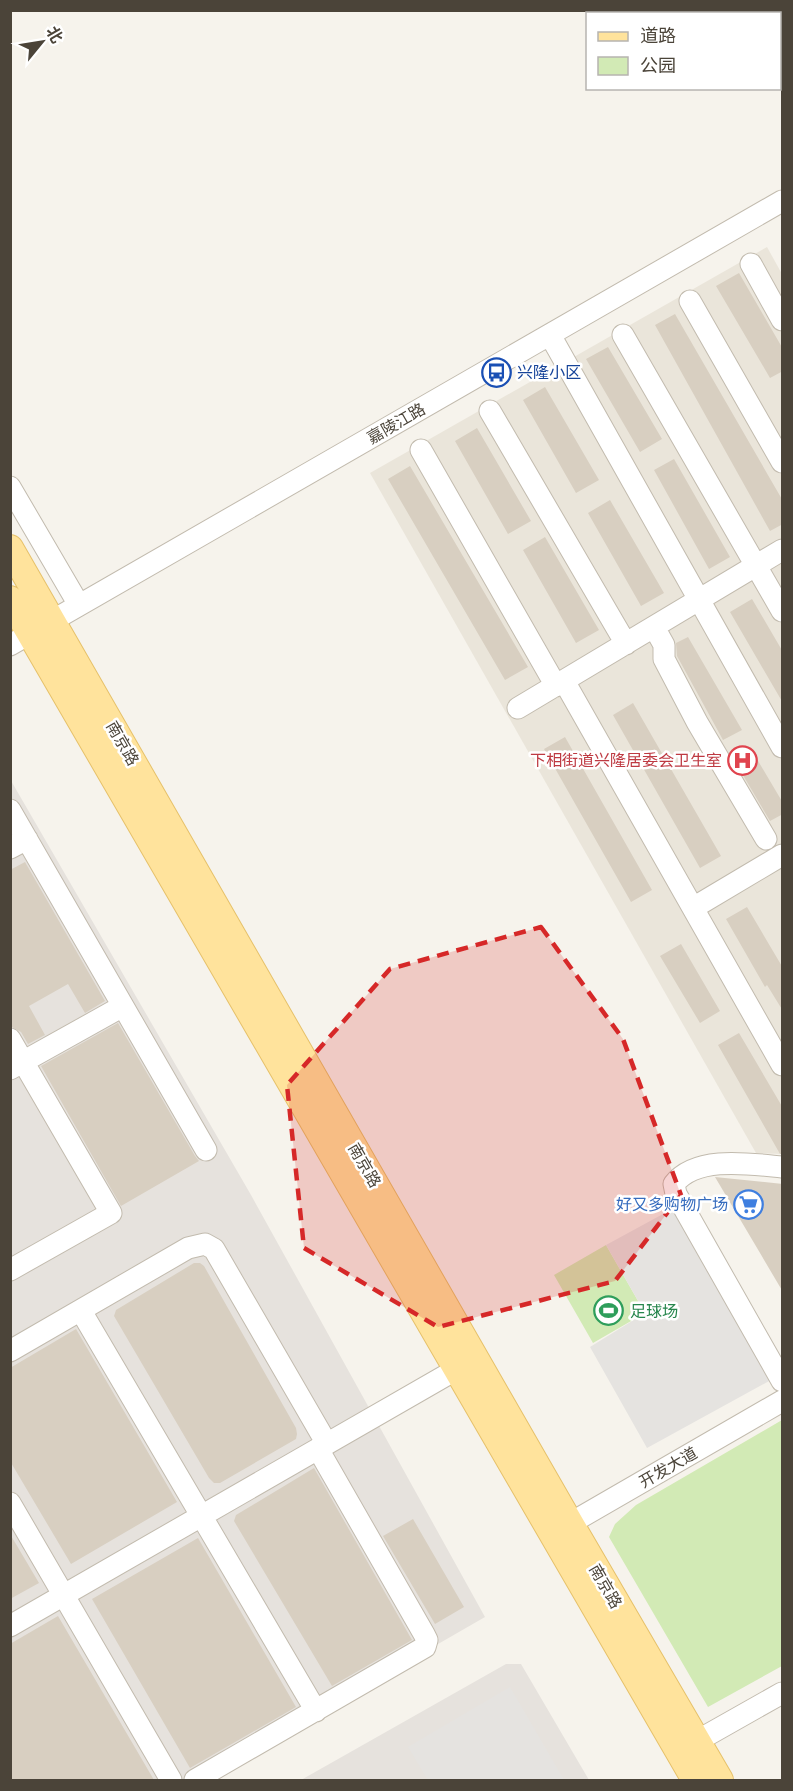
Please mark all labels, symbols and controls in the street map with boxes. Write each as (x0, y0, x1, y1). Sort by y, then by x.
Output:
north arrow (12, 12, 72, 72)
legend (586, 12, 781, 90)
text: 北 (41, 22, 69, 47)
text: 道路 (640, 23, 676, 47)
text: 公园 (640, 53, 676, 77)
bus stop icon: 兴隆小区 (480, 356, 512, 388)
place label: 兴隆小区 (517, 361, 581, 383)
street label: 嘉陵江路 (363, 397, 429, 449)
street label: 南京路 (101, 717, 145, 769)
hospital icon: 下相街道兴隆居委会卫生室 (727, 744, 759, 776)
place label: 下相街道兴隆居委会卫生室 (530, 749, 722, 771)
street label: 南京路 (343, 1139, 387, 1191)
supermarket icon: 好又多购物广场 (733, 1188, 765, 1220)
place label: 好又多购物广场 (616, 1193, 728, 1215)
sports icon: 足球场 (593, 1295, 625, 1327)
place label: 足球场 (630, 1300, 678, 1322)
street label: 开发大道 (635, 1441, 701, 1493)
street label: 南京路 (584, 1560, 628, 1612)

